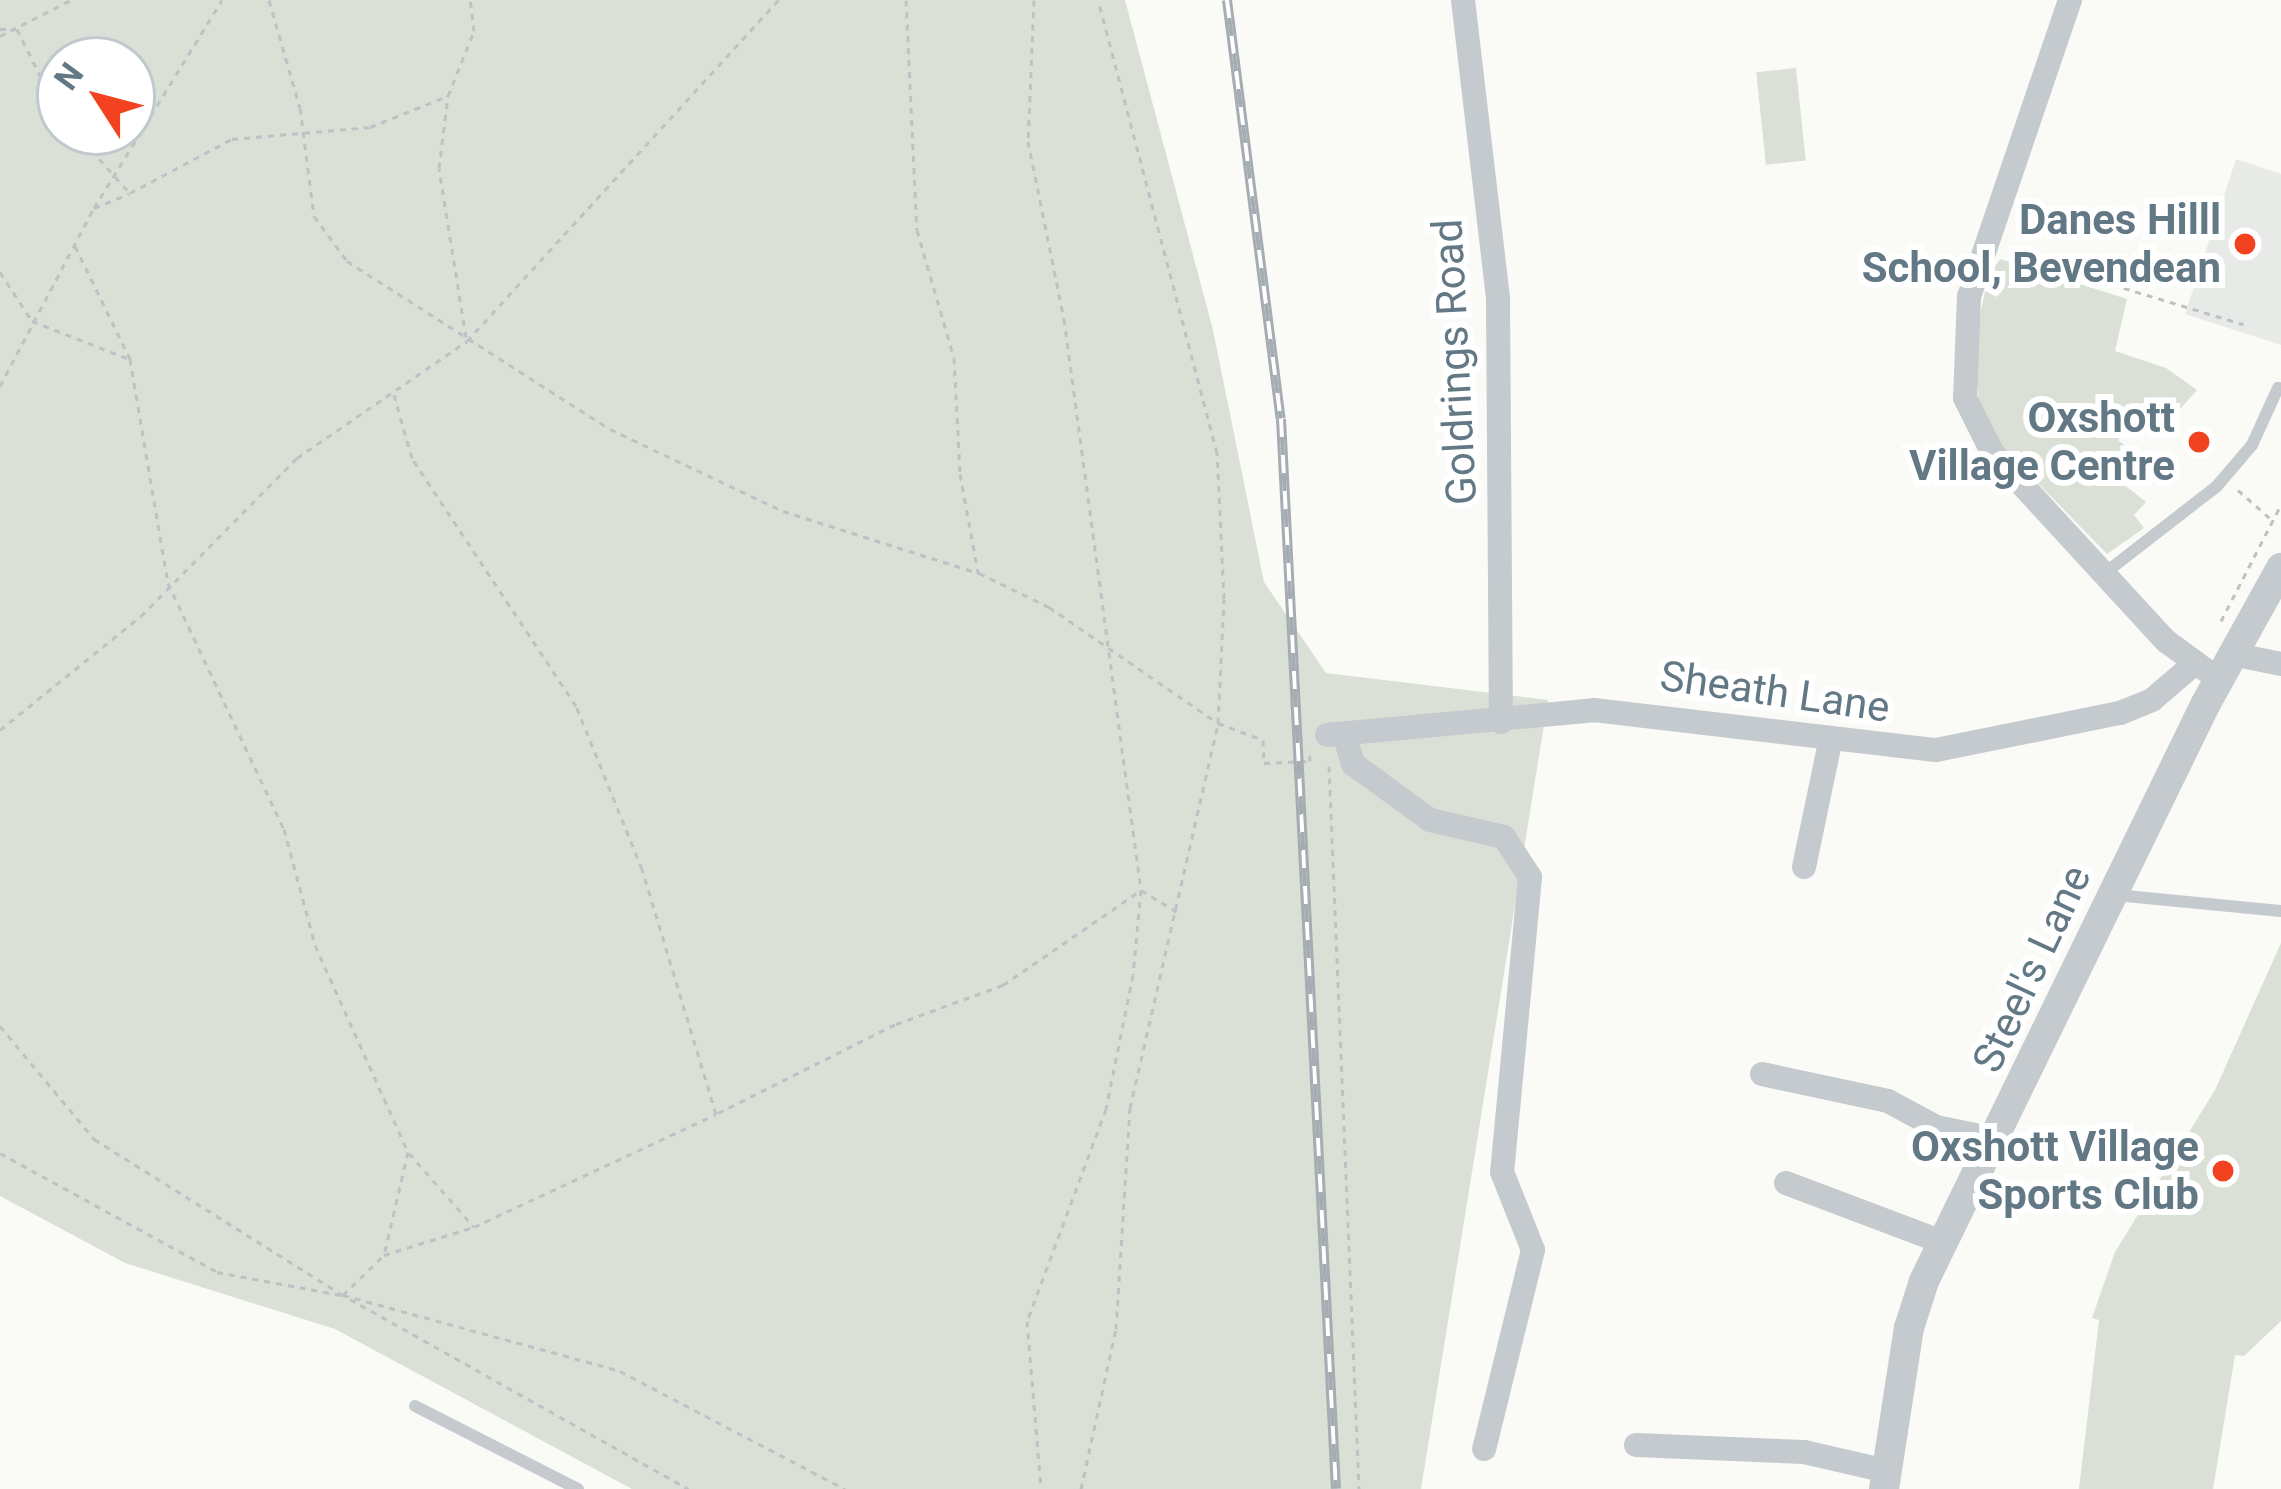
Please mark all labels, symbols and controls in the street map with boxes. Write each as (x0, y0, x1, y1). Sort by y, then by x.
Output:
north arrow (36, 36, 156, 156)
text: N (46, 55, 92, 97)
place label: Danes Hilll School, Bevendean (1862, 195, 2221, 294)
street label: Goldrings Road (1422, 218, 1488, 506)
marker: Danes Hilll School, Bevendean (2232, 231, 2258, 257)
place label: Oxshott Village Centre (1909, 393, 2175, 492)
marker: Oxshott Village Centre (2186, 429, 2212, 455)
street label: Sheath Lane (1657, 651, 1893, 733)
street label: Steel's Lane (1962, 858, 2102, 1080)
place label: Oxshott Village Sports Club (1911, 1122, 2199, 1220)
marker: Oxshott Village Sports Club (2210, 1158, 2236, 1184)

